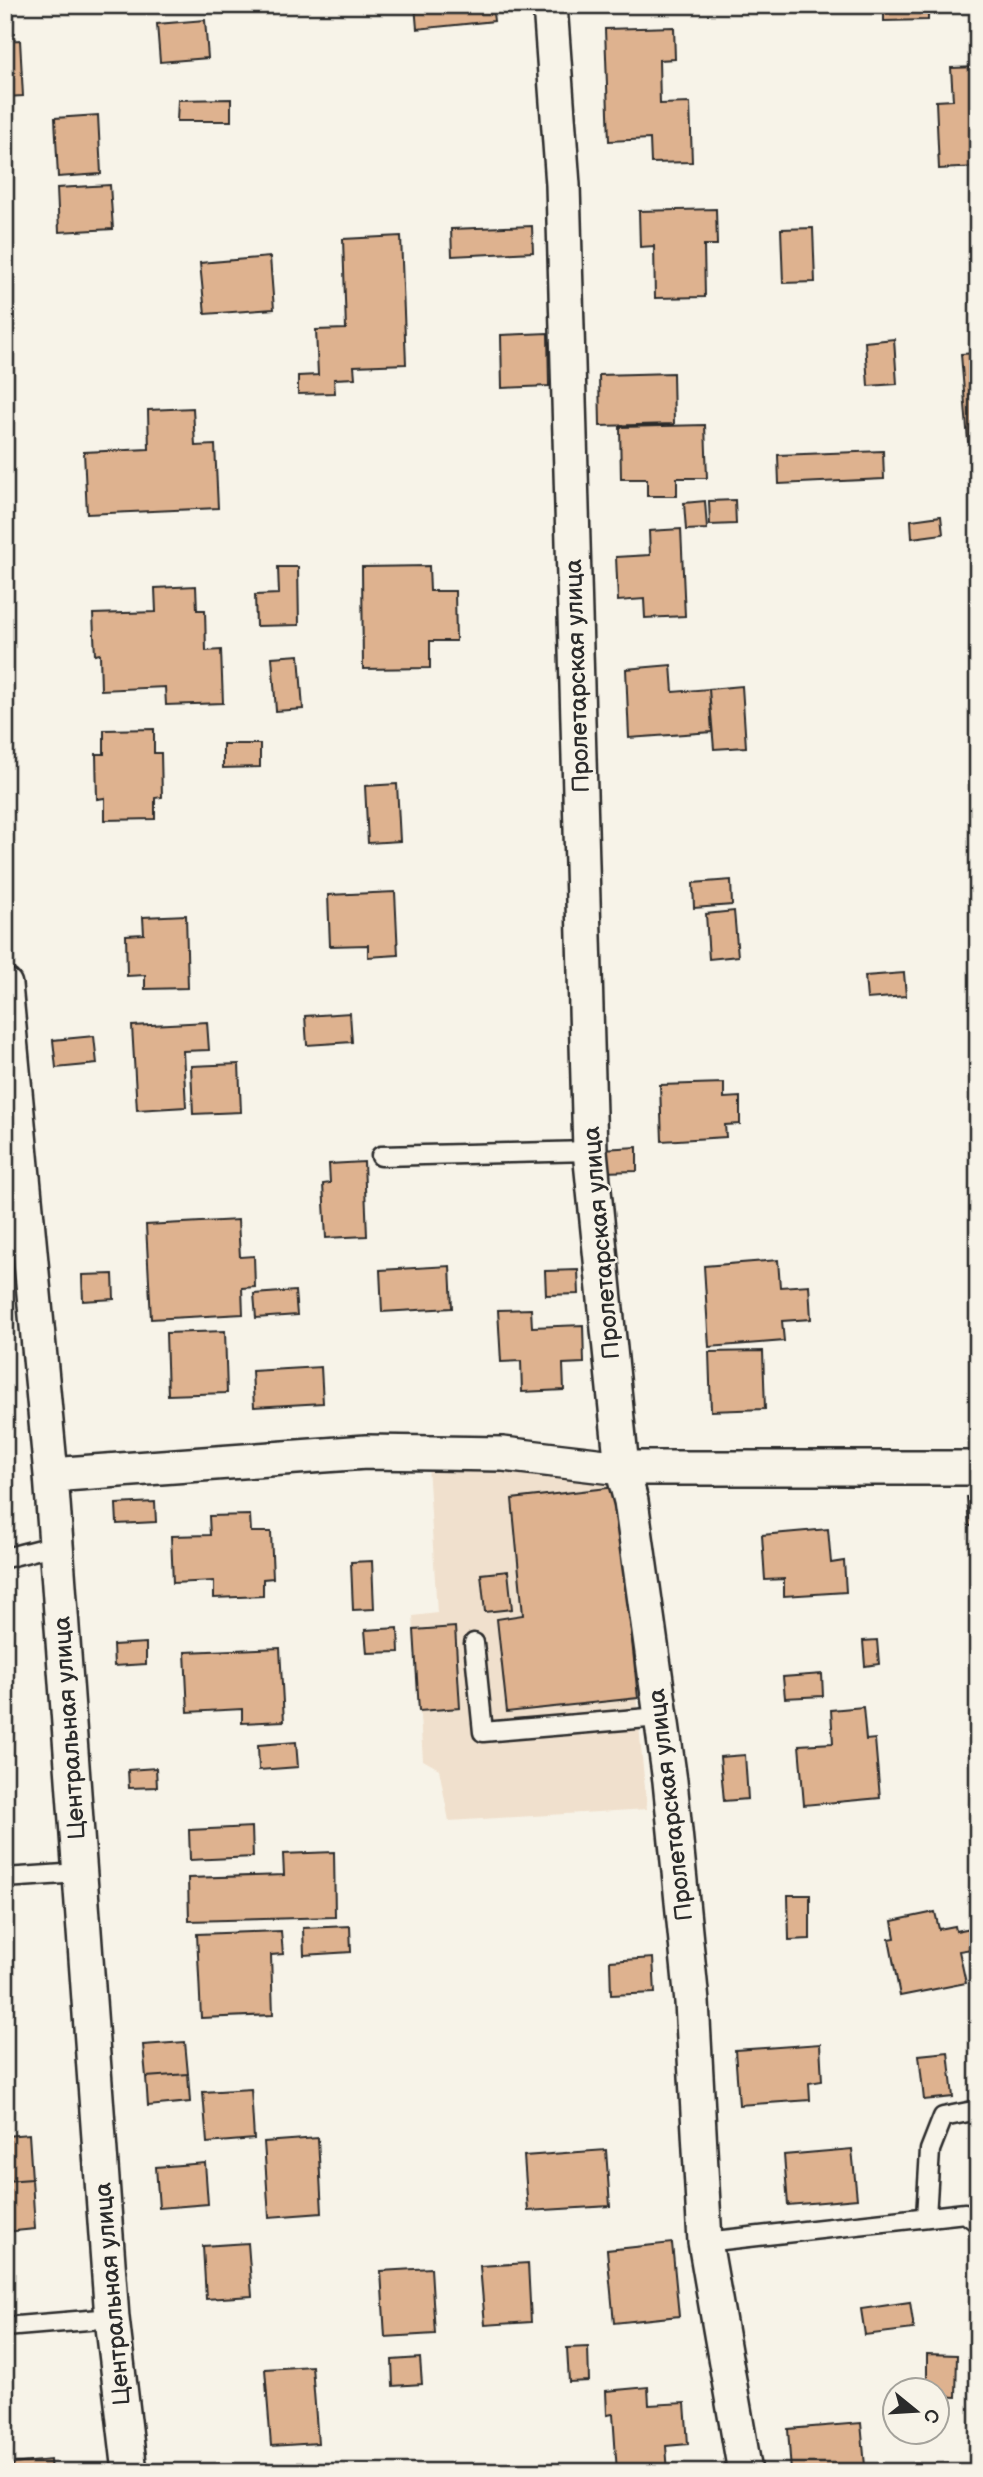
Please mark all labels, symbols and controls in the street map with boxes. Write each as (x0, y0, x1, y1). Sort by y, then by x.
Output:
street label: Пролетарская улица (559, 559, 596, 793)
street label: Пролетарская улица (577, 1125, 626, 1361)
street label: Центральная улица (47, 1615, 92, 1841)
street label: Пролетарская улица (642, 1687, 699, 1923)
street label: Центральная улица (88, 2181, 137, 2407)
north arrow (881, 2376, 951, 2446)
text: С (918, 2406, 944, 2426)

